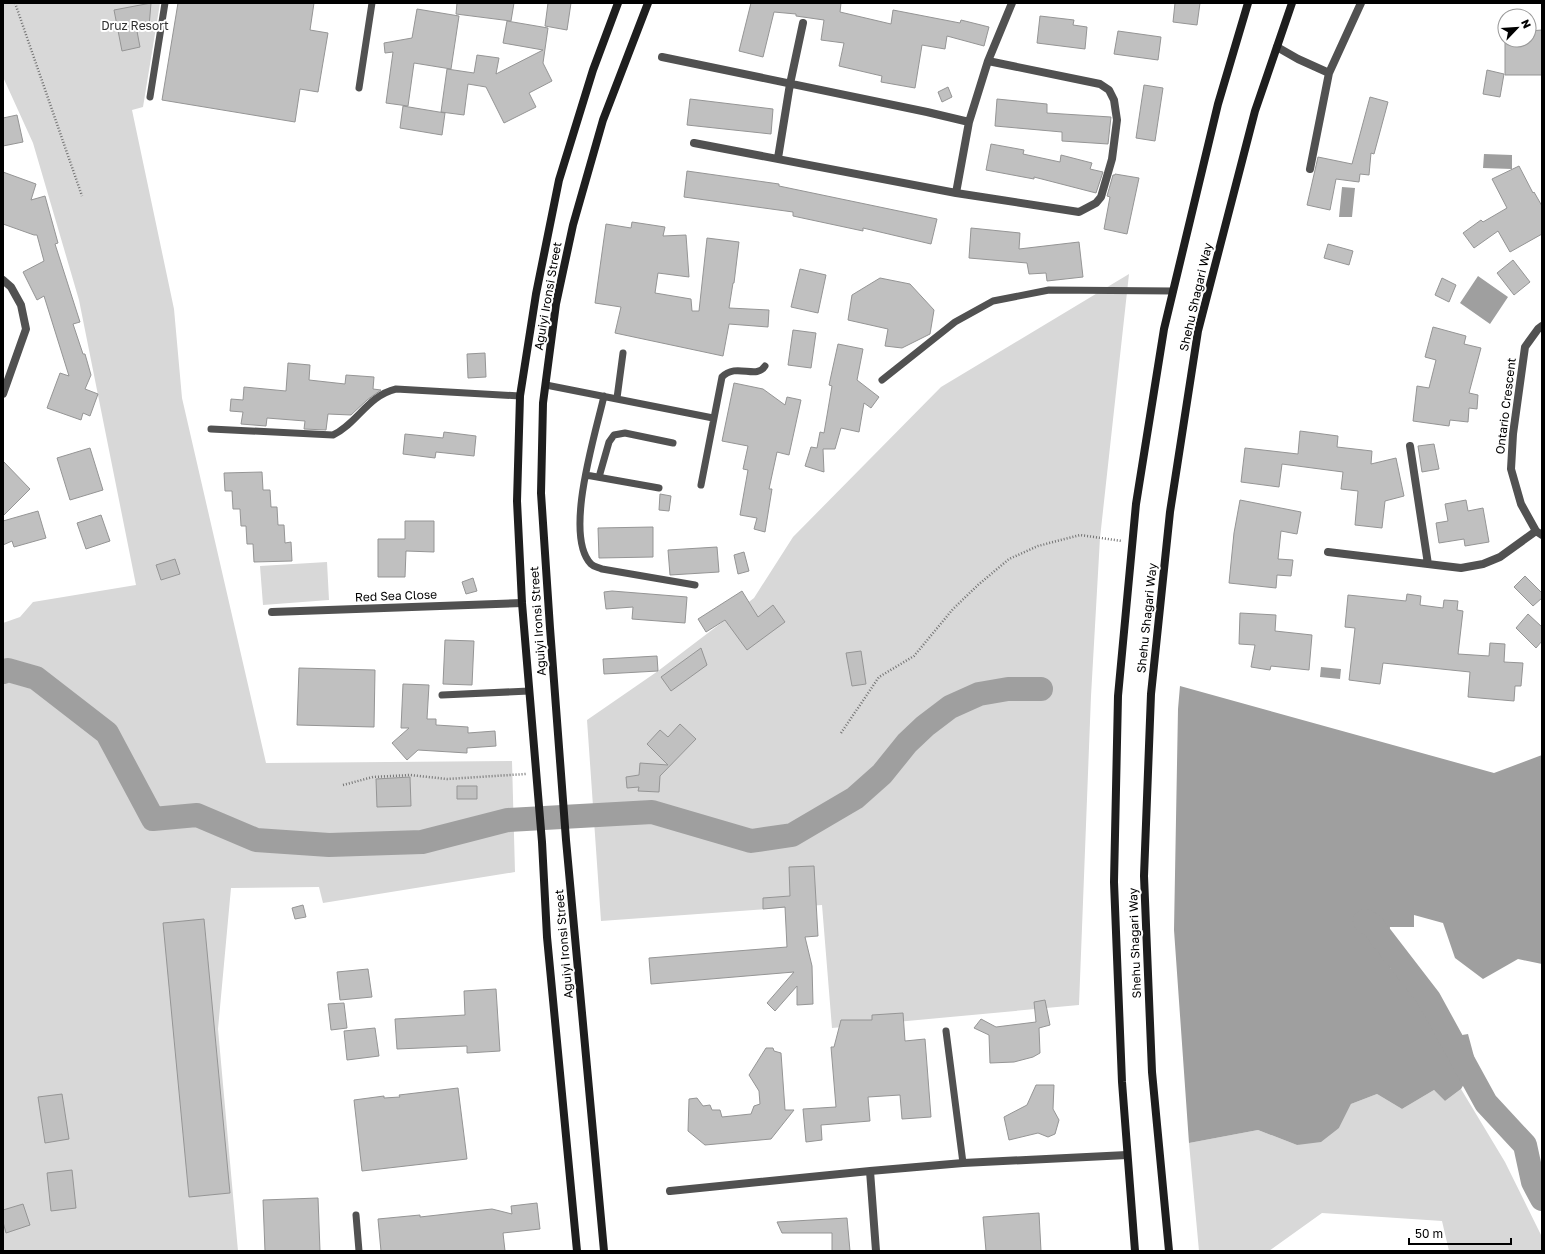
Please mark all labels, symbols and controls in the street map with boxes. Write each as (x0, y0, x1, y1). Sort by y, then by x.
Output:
north arrow (1497, 8, 1537, 48)
text: N (1519, 17, 1534, 30)
park label: Druz Resort (101, 18, 169, 33)
street label: Aguiyi Ironsi Street (531, 240, 564, 351)
street label: Shehu Shagari Way (1176, 241, 1215, 353)
street label: Ontario Crescent (1492, 356, 1519, 455)
street label: Shehu Shagari Way (1133, 562, 1160, 674)
street label: Aguiyi Ironsi Street (526, 566, 549, 676)
street label: Red Sea Close (355, 587, 437, 604)
street label: Shehu Shagari Way (1125, 887, 1144, 999)
street label: Aguiyi Ironsi Street (551, 889, 576, 999)
scale bar (1409, 1220, 1511, 1246)
text: 50 m (1415, 1226, 1443, 1241)

